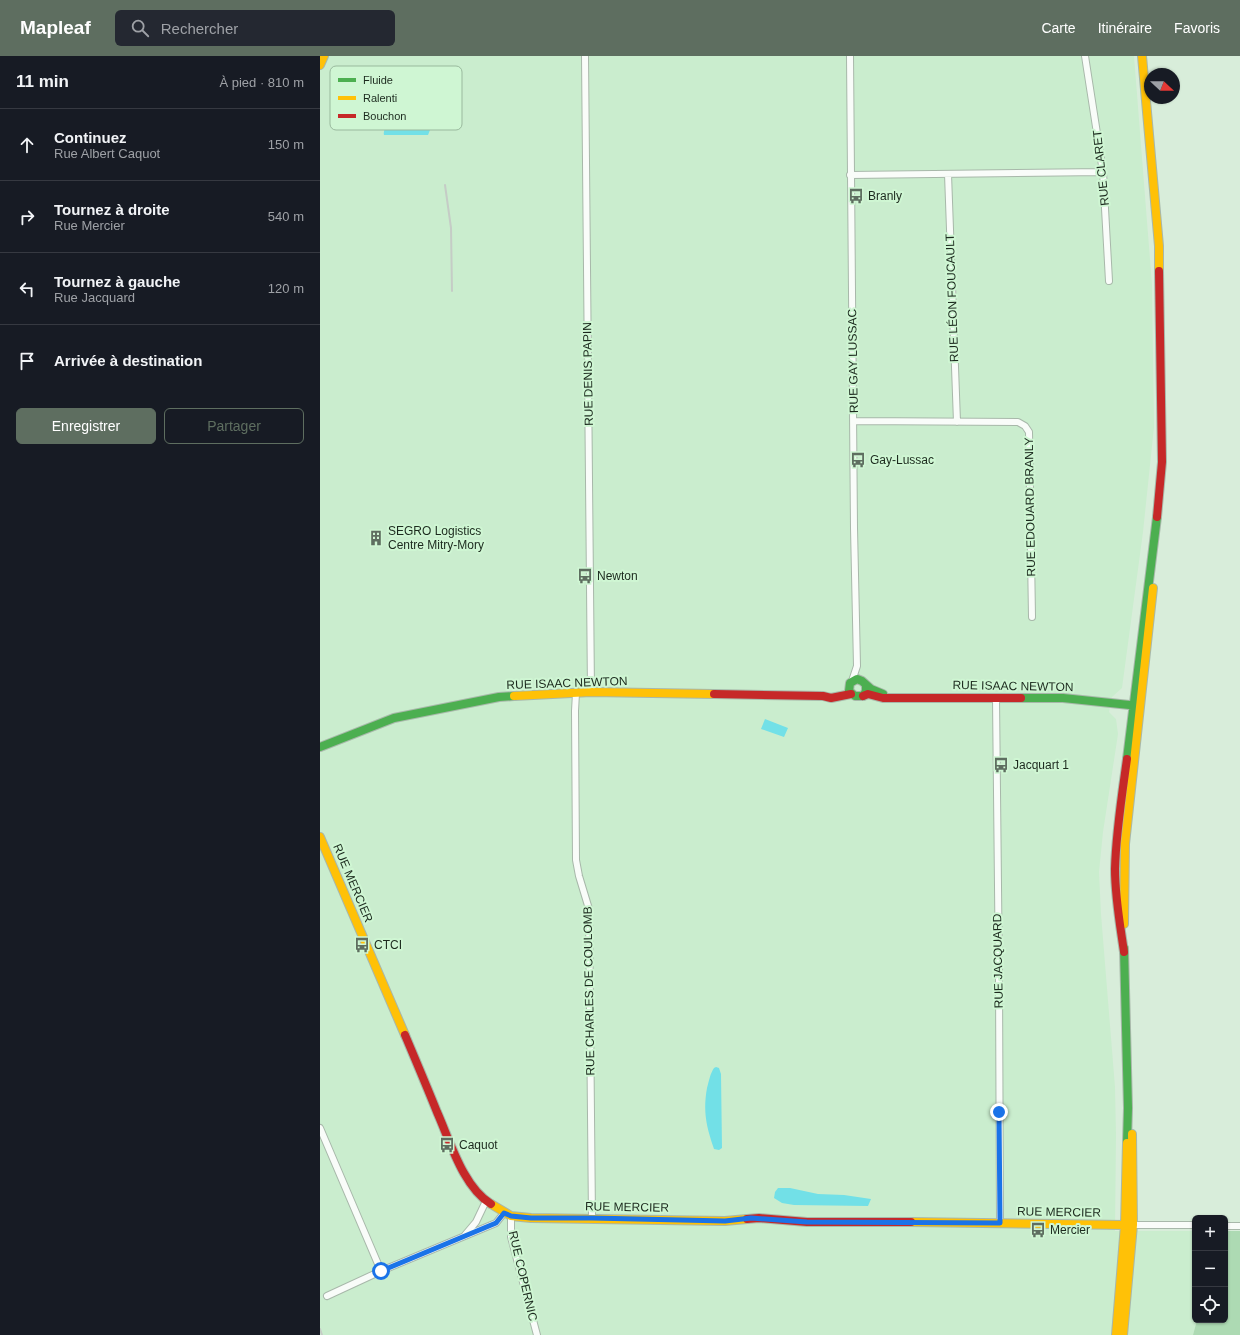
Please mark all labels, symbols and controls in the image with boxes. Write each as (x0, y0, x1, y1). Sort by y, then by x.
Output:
search box (115, 10, 395, 46)
text: Mapleaf (20, 17, 91, 38)
icon: search (129, 17, 151, 39)
text: Rechercher (161, 20, 238, 37)
text: Carte (1041, 20, 1076, 36)
text: Itinéraire (1098, 20, 1152, 36)
text: Favoris (1174, 20, 1220, 36)
legend (330, 66, 462, 130)
north arrow (1144, 68, 1180, 104)
text: 11 min (16, 72, 69, 91)
text: Fluide (363, 74, 393, 86)
text: À pied · 810 m (219, 75, 304, 90)
text: Ralenti (363, 92, 397, 104)
text: Bouchon (363, 110, 406, 122)
text: Continuez (54, 129, 127, 146)
street label: RUE CLARET (1090, 129, 1112, 207)
icon: ahead (16, 134, 38, 156)
text: 150 m (268, 137, 304, 152)
text: Rue Albert Caquot (54, 146, 160, 161)
bus stop icon: Branly (847, 187, 865, 205)
place label: Branly (868, 189, 902, 203)
text: Tournez à droite (54, 201, 170, 218)
icon: right (16, 206, 38, 228)
text: 540 m (268, 209, 304, 224)
text: Rue Mercier (54, 218, 125, 233)
street label: RUE LÉON FOUCAULT (942, 233, 961, 362)
text: Tournez à gauche (54, 273, 180, 290)
icon: left (16, 278, 38, 300)
text: 120 m (268, 281, 304, 296)
text: Rue Jacquard (54, 290, 135, 305)
street label: RUE GAY LUSSAC (845, 308, 861, 413)
street label: RUE DENIS PAPIN (580, 322, 596, 426)
icon: arrive (16, 350, 38, 372)
text: Arrivée à destination (54, 352, 202, 369)
button: Enregistrer (16, 408, 156, 444)
button: Partager (164, 408, 304, 444)
street label: RUE EDOUARD BRANLY (1022, 437, 1038, 577)
bus stop icon: Gay-Lussac (849, 451, 867, 469)
place label: Gay-Lussac (870, 453, 934, 467)
place label: SEGRO Logistics Centre Mitry-Mory (388, 524, 484, 552)
building icon: SEGRO Logistics Centre Mitry-Mory (367, 529, 385, 547)
bus stop icon: Newton (576, 567, 594, 585)
place label: Newton (597, 569, 638, 583)
street label: RUE ISAAC NEWTON (506, 674, 628, 692)
street label: RUE ISAAC NEWTON (952, 678, 1074, 694)
bus stop icon: Jacquart 1 (992, 756, 1010, 774)
place label: Jacquart 1 (1013, 758, 1069, 772)
street label: RUE MERCIER (330, 842, 376, 925)
street label: RUE CHARLES DE COULOMB (581, 906, 597, 1076)
street label: RUE JACQUARD (990, 913, 1006, 1008)
bus stop icon: CTCI (353, 936, 371, 954)
place label: CTCI (374, 938, 402, 952)
route end (990, 1103, 1008, 1121)
bus stop icon: Caquot (438, 1136, 456, 1154)
place label: Caquot (459, 1138, 498, 1152)
street label: RUE MERCIER (585, 1199, 669, 1215)
street label: RUE MERCIER (1017, 1204, 1101, 1220)
map controls (1192, 1215, 1228, 1323)
button: + (1192, 1215, 1228, 1251)
bus stop icon: Mercier (1029, 1221, 1047, 1239)
place label: Mercier (1050, 1223, 1090, 1237)
street label: RUE COPERNIC (506, 1230, 540, 1323)
button: − (1192, 1251, 1228, 1287)
route start (372, 1262, 390, 1280)
button: locate (1192, 1287, 1228, 1323)

